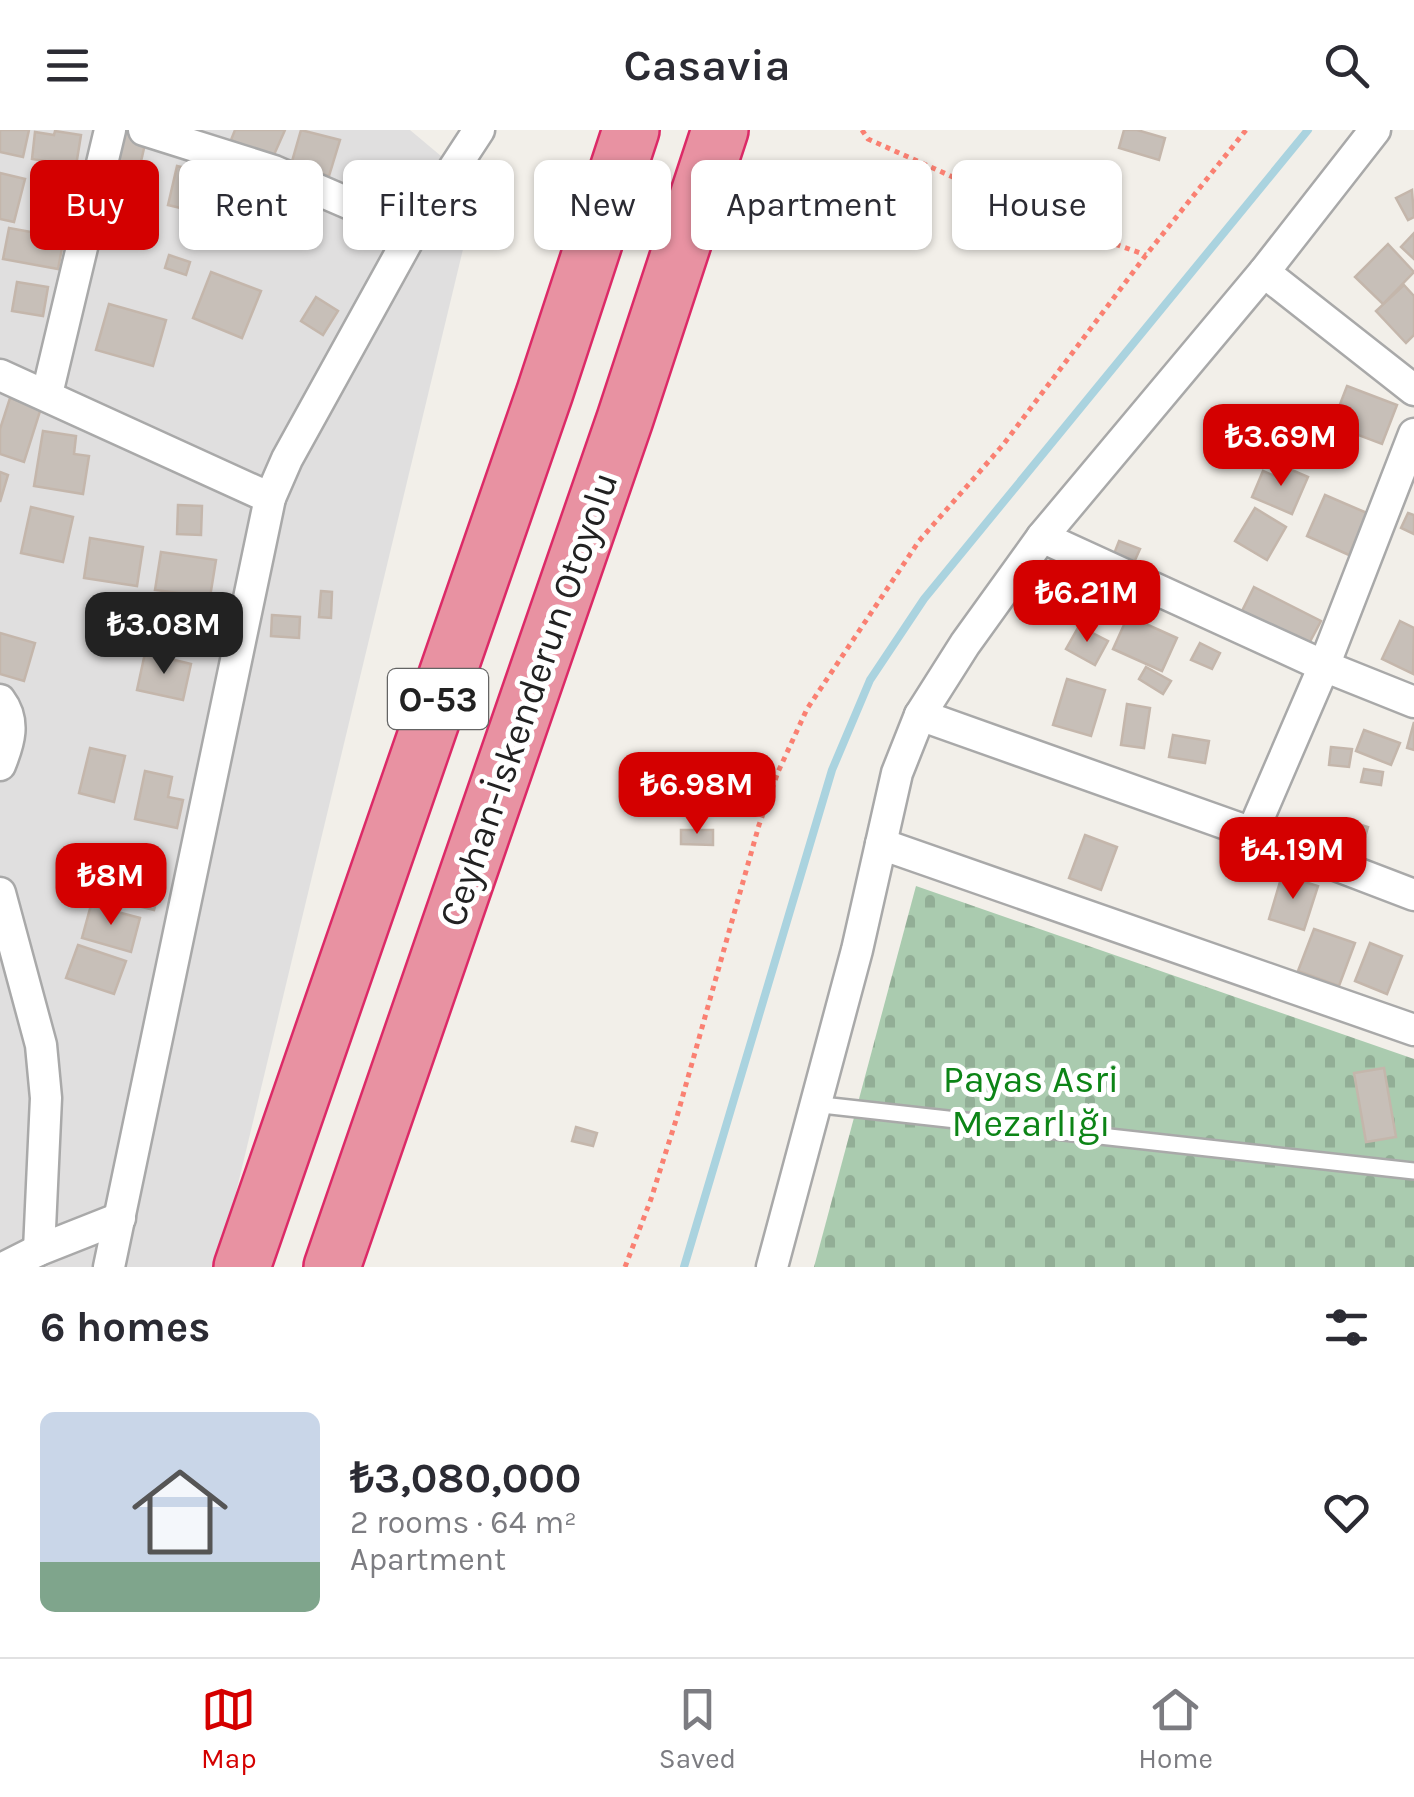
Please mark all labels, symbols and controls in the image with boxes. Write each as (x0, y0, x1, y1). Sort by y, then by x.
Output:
icon: menu (40, 38, 95, 93)
icon: search (1319, 38, 1374, 93)
text: Casavia (623, 39, 791, 91)
chip: Buy (30, 160, 159, 250)
chip: Rent (179, 160, 323, 250)
chip: Filters (343, 160, 514, 250)
chip: New (534, 160, 671, 250)
chip: Apartment (691, 160, 932, 250)
chip: House (952, 160, 1122, 250)
pin: ₺3.69M (1200, 404, 1362, 489)
text: ₺3.69M (1225, 418, 1337, 455)
street label: Ceyhan-İskenderun Otoyolu (429, 466, 627, 932)
pin: ₺6.21M (1006, 560, 1168, 645)
text: ₺6.21M (1035, 574, 1139, 611)
pin: ₺3.08M (83, 592, 245, 677)
text: ₺3.08M (107, 606, 221, 643)
road number: O-53 (388, 669, 488, 729)
pin: ₺6.98M (616, 752, 778, 837)
text: ₺6.98M (641, 766, 753, 803)
pin: ₺4.19M (1212, 817, 1374, 902)
text: ₺4.19M (1241, 831, 1345, 868)
pin: ₺8M (63, 843, 159, 928)
text: ₺8M (78, 857, 144, 894)
park label: Payas Asri Mezarlığı (943, 1057, 1119, 1146)
icon: filters (1319, 1300, 1374, 1355)
text: 6 homes (40, 1302, 210, 1352)
icon: home (120, 1452, 240, 1572)
text: ₺3,080,000 (350, 1453, 581, 1503)
icon: heart (1319, 1485, 1374, 1540)
text: 2 rooms · 64 m² (350, 1504, 577, 1541)
text: Apartment (350, 1541, 506, 1578)
tab: Map (201, 1682, 257, 1775)
tab: Saved (659, 1682, 736, 1775)
tab: Home (1138, 1682, 1213, 1775)

